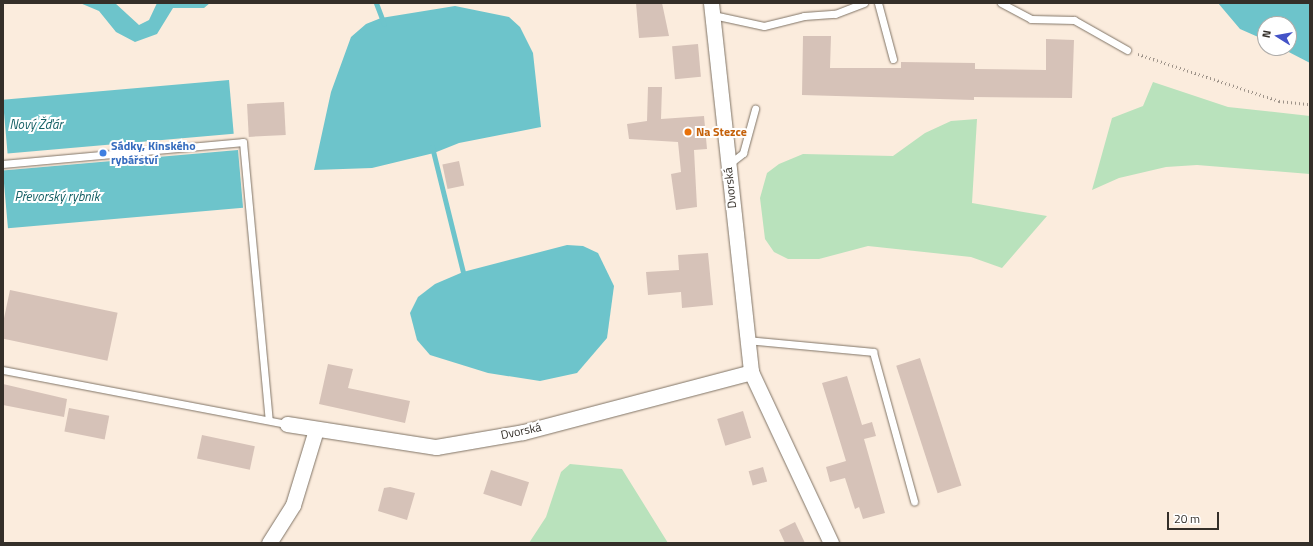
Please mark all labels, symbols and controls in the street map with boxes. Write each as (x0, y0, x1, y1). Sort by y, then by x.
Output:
north arrow (1257, 16, 1297, 56)
text: N (1258, 29, 1275, 39)
water label: Nový Žďár (9, 116, 63, 132)
place label: Na Stezce (696, 125, 747, 139)
marker: Na Stezce (683, 127, 693, 137)
place label: Sádky, Kinského rybářství (111, 139, 196, 167)
marker: Sádky, Kinského rybářství (98, 148, 108, 158)
street label: Dvorská (721, 167, 739, 209)
water label: Převorský rybník (15, 188, 99, 204)
street label: Dvorská (499, 420, 543, 442)
scale bar (1169, 504, 1221, 530)
text: 20 m (1174, 509, 1200, 528)

